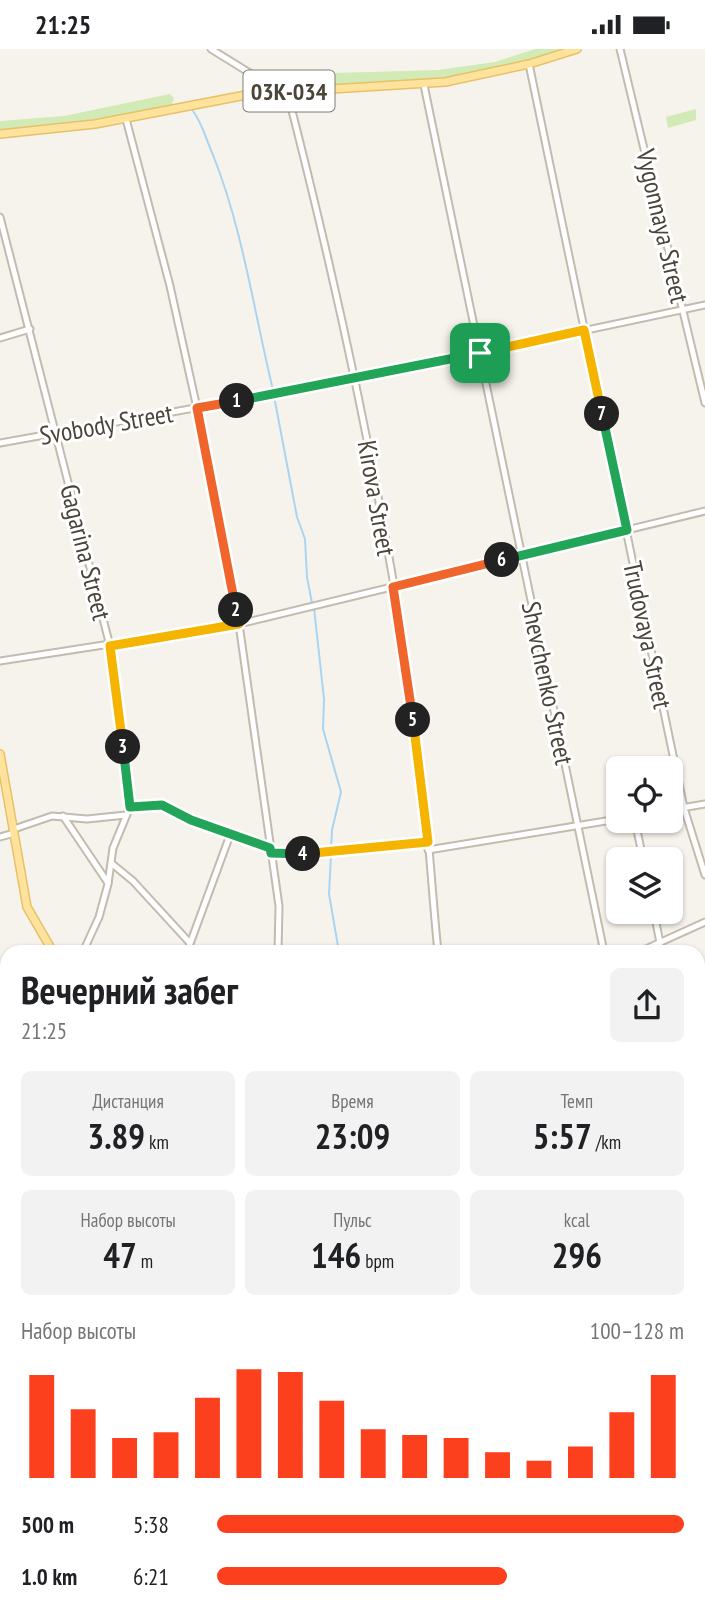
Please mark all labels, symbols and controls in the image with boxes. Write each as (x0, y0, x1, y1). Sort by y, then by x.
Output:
text: 21:25 (35, 8, 91, 41)
road number: 03К-034 (244, 71, 334, 111)
street label: Vygonnaya Street (629, 145, 697, 306)
pin (450, 323, 510, 383)
icon: arrive (461, 334, 499, 372)
pin: 1 (219, 383, 254, 419)
text: 1 (232, 388, 241, 412)
street label: Svobody Street (37, 396, 175, 452)
pin: 7 (584, 397, 620, 431)
text: 7 (597, 401, 606, 425)
street label: Kirova Street (351, 438, 403, 558)
street label: Gagarina Street (53, 481, 119, 623)
pin: 6 (484, 543, 520, 577)
text: 6 (497, 547, 506, 571)
street label: Trudovaya Street (616, 558, 680, 712)
pin: 2 (218, 593, 254, 627)
text: 2 (231, 597, 240, 621)
street label: Shevchenko Street (515, 598, 581, 768)
pin: 5 (396, 703, 430, 737)
text: 5 (408, 707, 417, 731)
pin: 3 (106, 729, 140, 765)
text: 3 (118, 734, 127, 758)
map controls (606, 756, 683, 924)
button: locate (606, 756, 683, 833)
pin: 4 (286, 837, 320, 871)
text: 4 (298, 841, 307, 865)
button: layers (606, 847, 683, 924)
text: Вечерний забег (21, 965, 238, 1014)
button: share (610, 968, 684, 1042)
text: 21:25 (21, 1016, 67, 1045)
text: Дистанция (93, 1089, 164, 1113)
text: Время (331, 1089, 374, 1113)
text: Темп (561, 1089, 593, 1113)
text: 3.89 (87, 1113, 145, 1159)
text: 23:09 (315, 1113, 390, 1159)
text: 5:57 (533, 1113, 592, 1159)
text: km (145, 1130, 169, 1154)
text: /km (592, 1130, 621, 1154)
text: Набор высоты (81, 1208, 176, 1232)
text: Пульс (333, 1208, 372, 1232)
text: kcal (564, 1208, 590, 1232)
text: 47 (103, 1232, 137, 1278)
text: 146 (311, 1232, 361, 1278)
text: 296 (552, 1232, 602, 1278)
text: m (137, 1249, 153, 1273)
text: bpm (361, 1249, 394, 1273)
text: Набор высоты (21, 1316, 136, 1345)
text: 100–128 m (590, 1316, 684, 1345)
text: 500 m (21, 1510, 74, 1539)
text: 5:38 (133, 1510, 169, 1539)
text: 1.0 km (21, 1562, 77, 1591)
text: 6:21 (133, 1562, 169, 1591)

